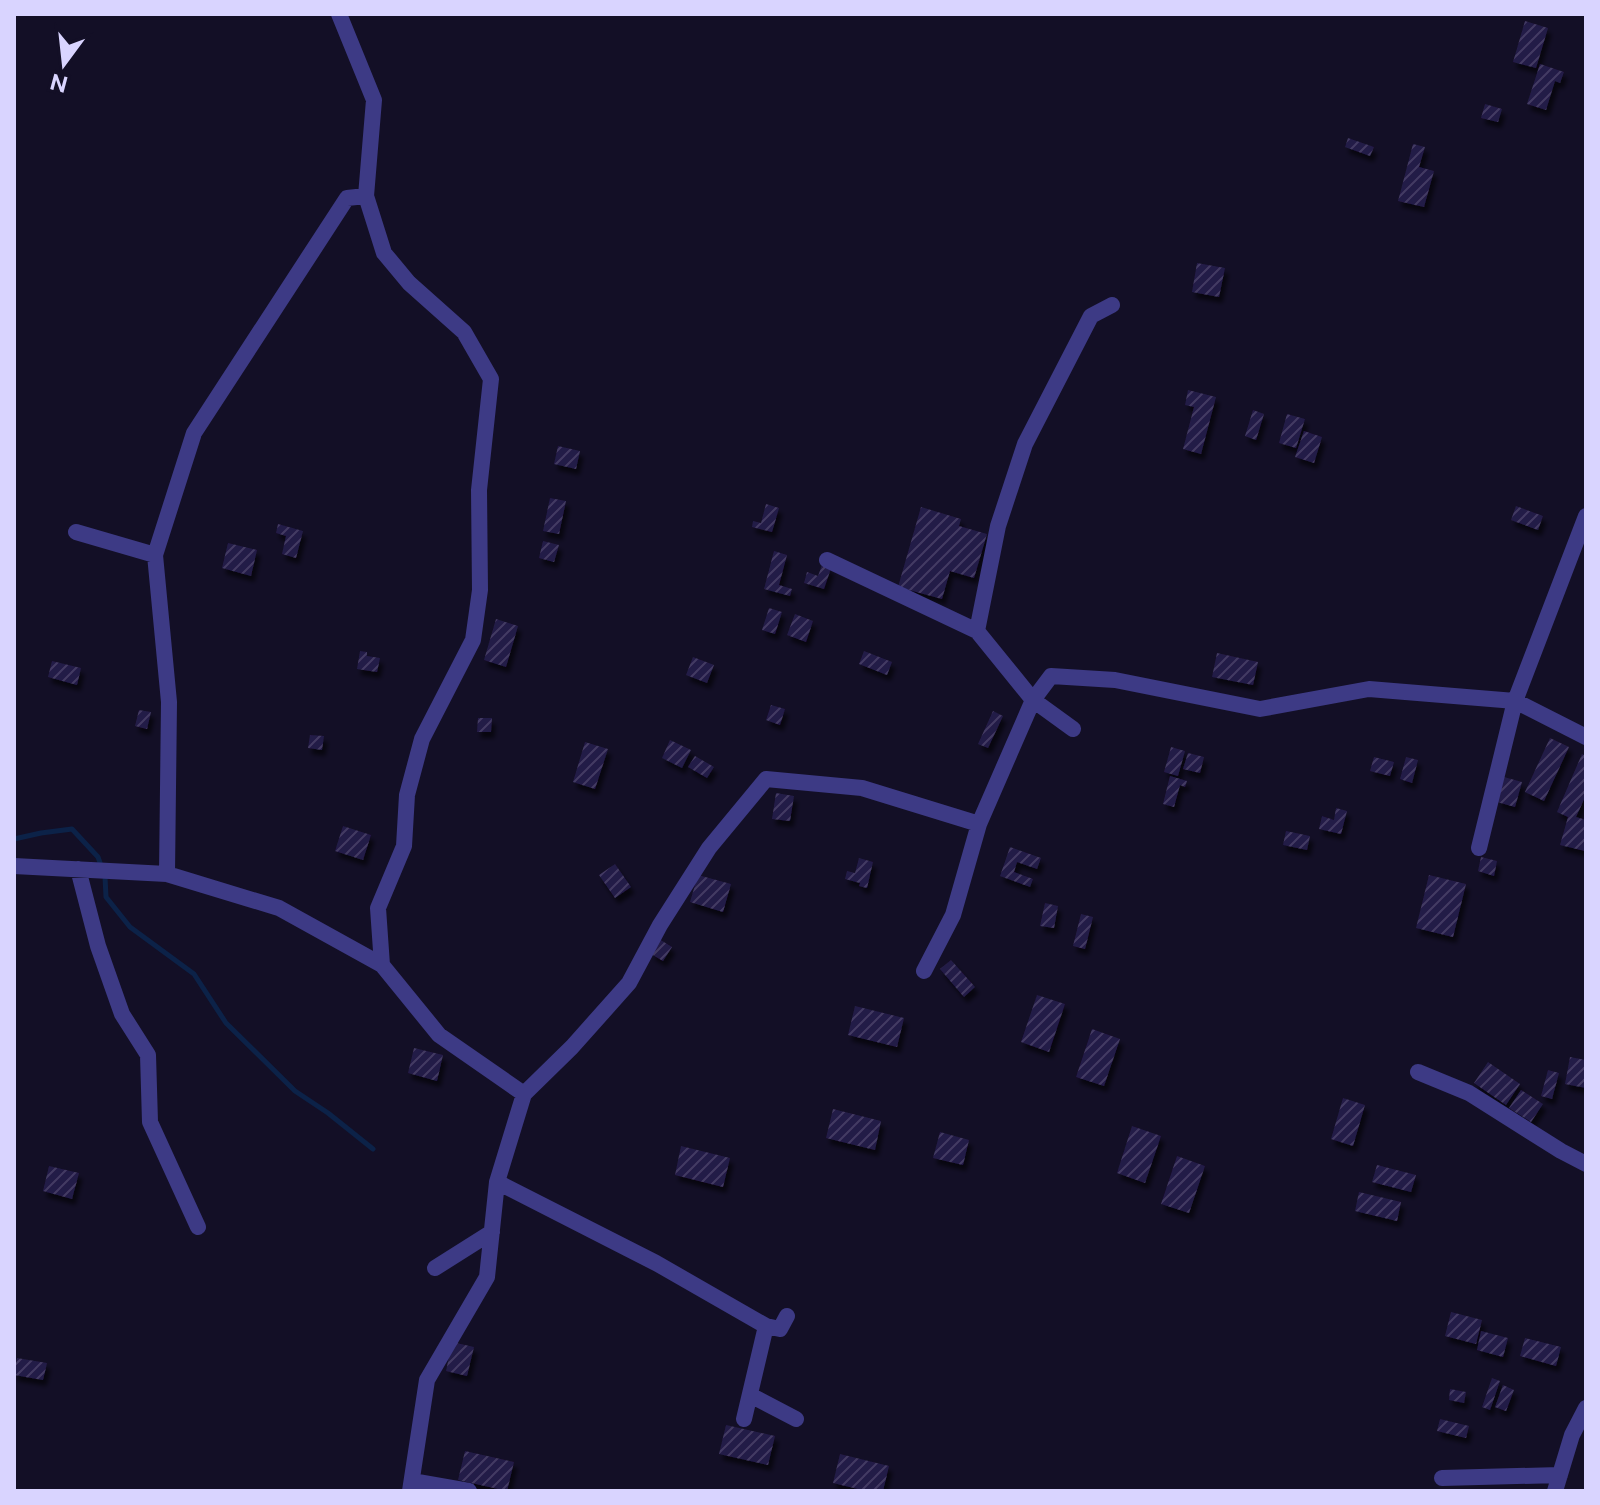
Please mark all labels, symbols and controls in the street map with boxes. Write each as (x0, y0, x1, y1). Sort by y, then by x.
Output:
north arrow (24, 24, 104, 104)
text: N (47, 69, 71, 98)

